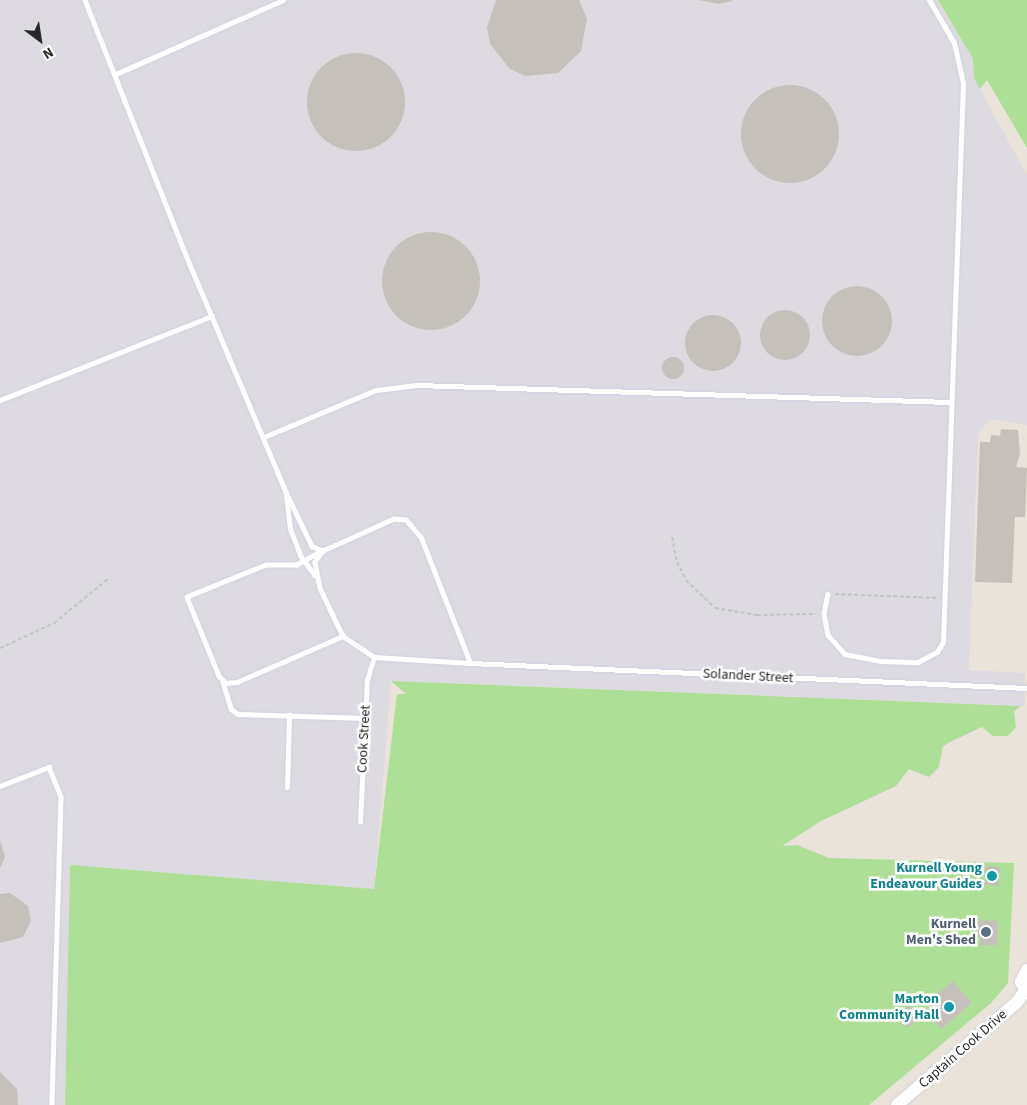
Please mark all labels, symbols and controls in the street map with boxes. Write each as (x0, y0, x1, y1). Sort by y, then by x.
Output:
north arrow (15, 15, 65, 65)
text: N (39, 42, 57, 64)
street label: Solander Street (702, 665, 794, 687)
street label: Cook Street (354, 705, 374, 773)
place label: Kurnell Young Endeavour Guides (870, 860, 982, 892)
marker: Kurnell Young Endeavour Guides (986, 870, 998, 882)
place label: Kurnell Men's Shed (906, 916, 976, 949)
marker: Kurnell Men's Shed (980, 926, 992, 938)
place label: Marton Community Hall (839, 991, 939, 1024)
marker: Marton Community Hall (943, 1001, 955, 1013)
street label: Captain Cook Drive (916, 1006, 1010, 1092)

